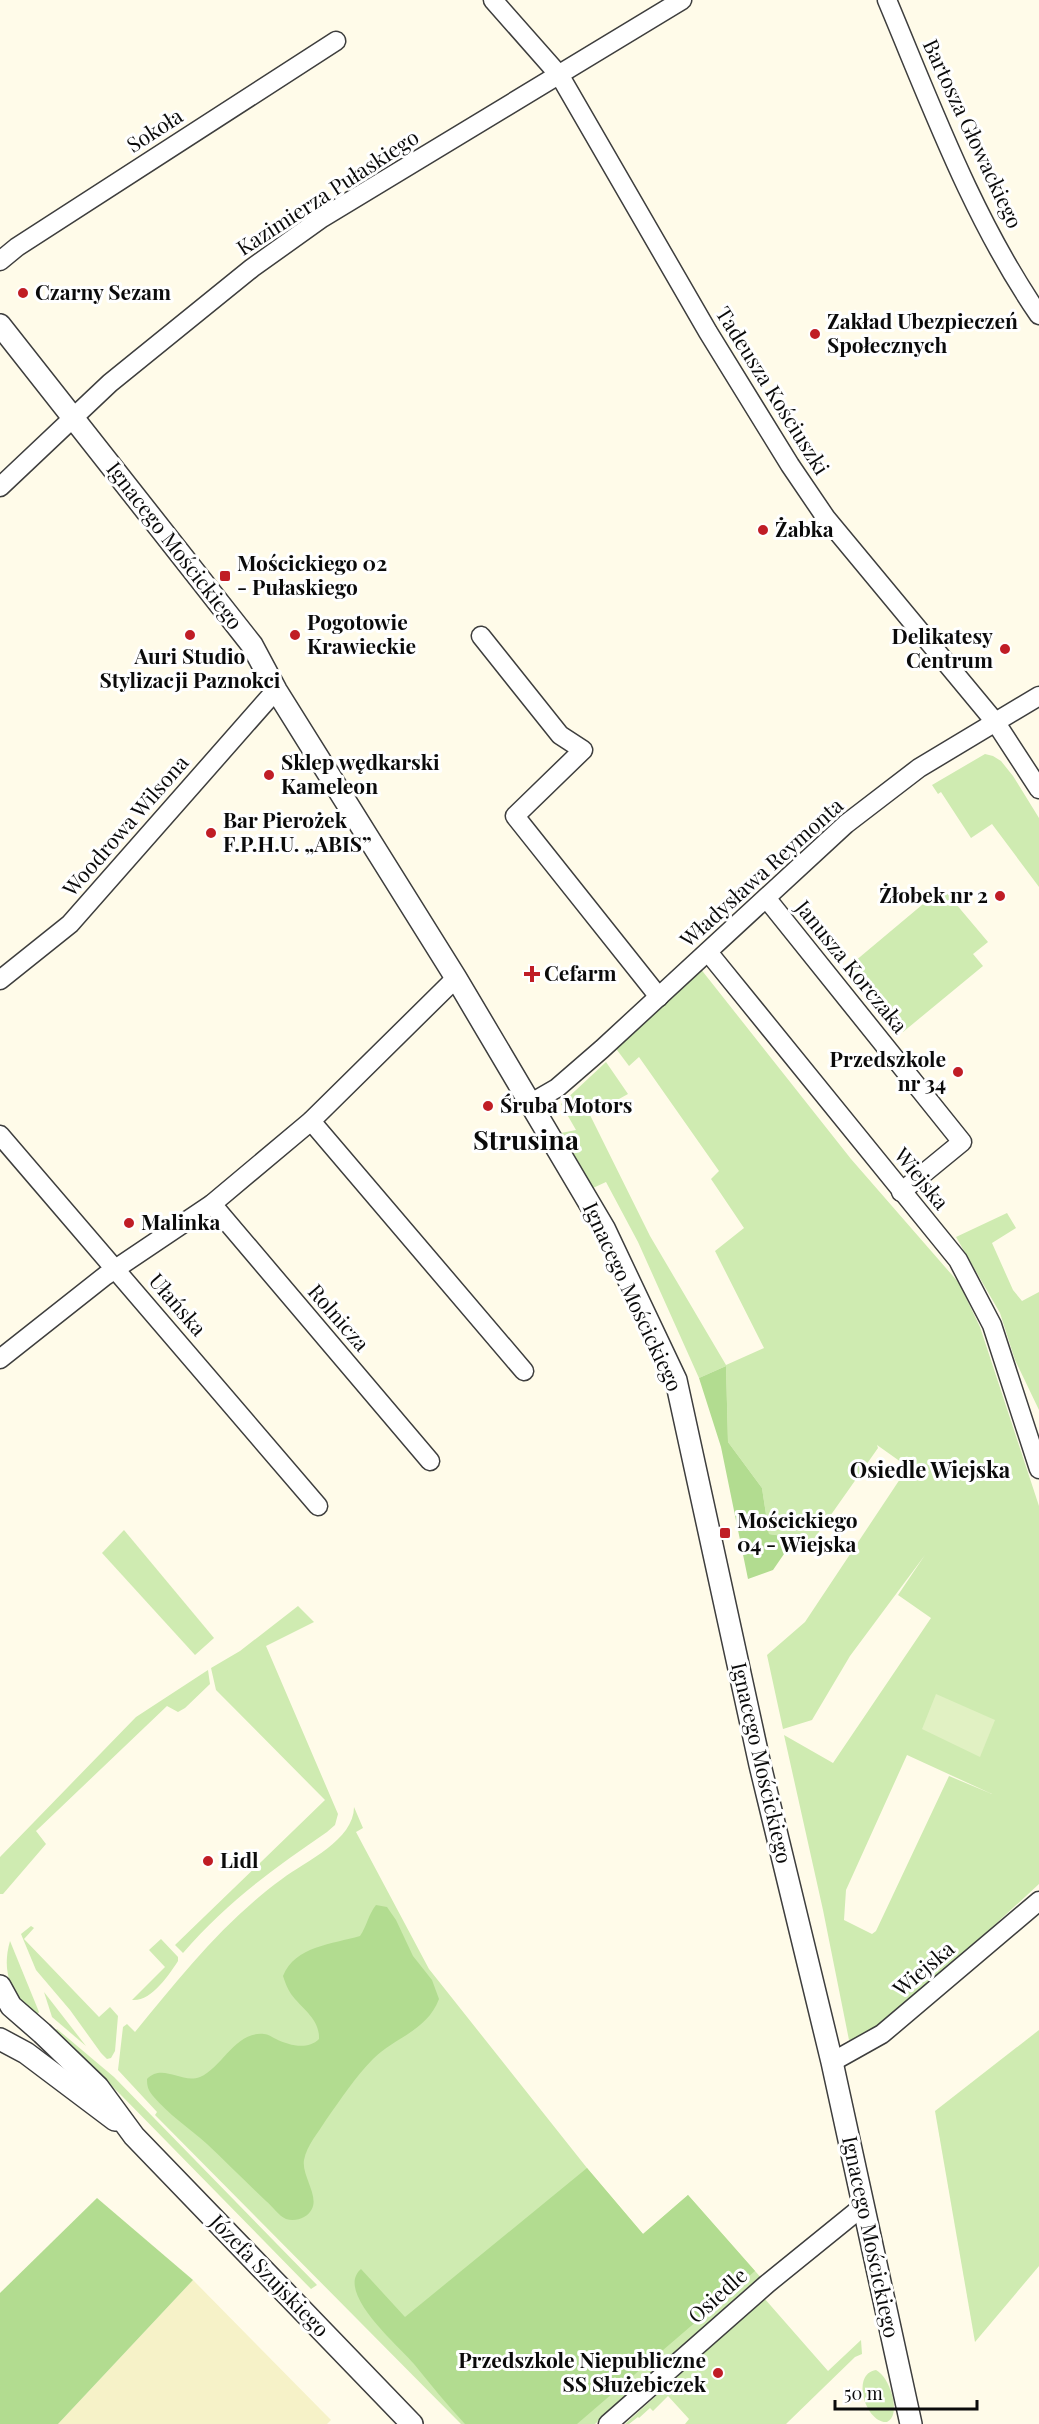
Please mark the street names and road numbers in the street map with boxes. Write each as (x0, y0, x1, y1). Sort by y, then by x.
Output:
street label: Bartosza Głowackiego (918, 34, 1030, 232)
street label: Sokoła (121, 101, 188, 158)
street label: Kazimierza Pułaskiego (231, 122, 423, 261)
street label: Tadeusza Kościuszki (711, 301, 837, 479)
street label: Ignacego Mościckiego (101, 455, 250, 634)
street label: Woodrowa Wilsona (55, 748, 194, 902)
street label: Władysława Reymonta (672, 790, 849, 953)
street label: Janusza Korczaka (790, 893, 915, 1038)
street label: Wiejska (888, 1140, 956, 1215)
street label: Ignacego Mościckiego (578, 1197, 690, 1395)
street label: Ułańska (144, 1267, 214, 1341)
street label: Rolnicza (303, 1277, 377, 1357)
street label: Ignacego Mościckiego (726, 1659, 800, 1866)
street label: Wiejska (885, 1933, 960, 2002)
street label: Ignacego Mościckiego (837, 2133, 907, 2340)
street label: Józefa Szujskiego (204, 2207, 336, 2342)
street label: Osiedle (681, 2261, 752, 2328)

